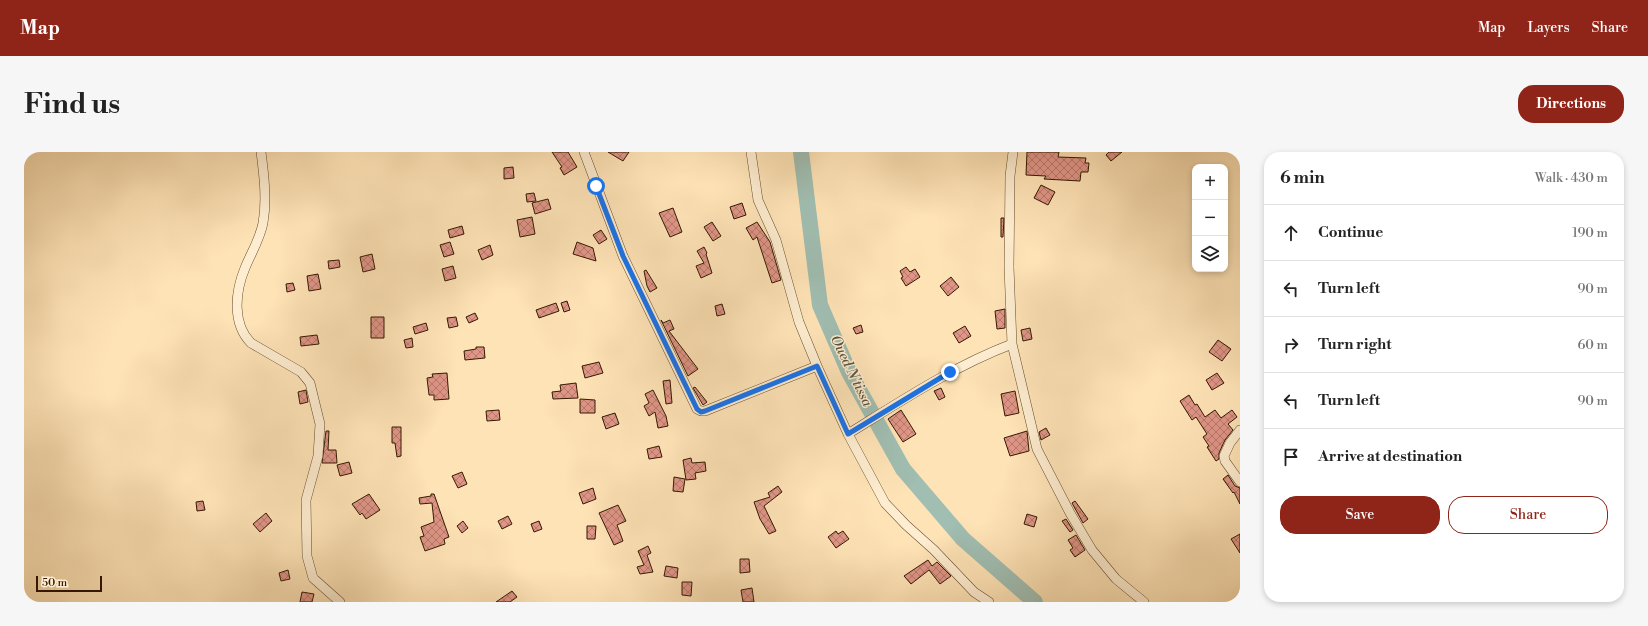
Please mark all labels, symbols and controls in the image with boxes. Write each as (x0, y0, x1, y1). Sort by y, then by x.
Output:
text: Map (20, 16, 60, 40)
text: Map (1478, 19, 1505, 37)
text: Layers (1527, 19, 1570, 37)
text: Share (1592, 19, 1628, 37)
button: Directions (1518, 85, 1624, 123)
text: Find us (24, 87, 120, 122)
map controls (1192, 164, 1228, 272)
button: + (1192, 164, 1228, 200)
text: 6 min (1280, 167, 1325, 189)
text: Walk · 430 m (1535, 170, 1608, 186)
route start (587, 177, 605, 195)
button: − (1192, 200, 1228, 236)
icon: ahead (1280, 222, 1302, 244)
text: Continue (1318, 223, 1383, 242)
text: 190 m (1572, 225, 1608, 241)
button: layers (1192, 236, 1228, 272)
icon: left (1280, 278, 1302, 300)
text: Turn left (1318, 279, 1380, 298)
text: 90 m (1577, 281, 1608, 297)
water label: Oued N'tissa (826, 332, 876, 410)
icon: right (1280, 334, 1302, 356)
text: Turn right (1318, 335, 1392, 354)
text: 60 m (1577, 337, 1608, 353)
route end (941, 363, 959, 381)
icon: left (1280, 390, 1302, 412)
text: Turn left (1318, 391, 1380, 410)
text: 90 m (1577, 393, 1608, 409)
icon: arrive (1280, 446, 1302, 468)
text: Arrive at destination (1318, 447, 1462, 466)
button: Save (1280, 496, 1440, 534)
button: Share (1448, 496, 1608, 534)
scale bar (36, 574, 102, 593)
text: 50 m (42, 576, 67, 590)

